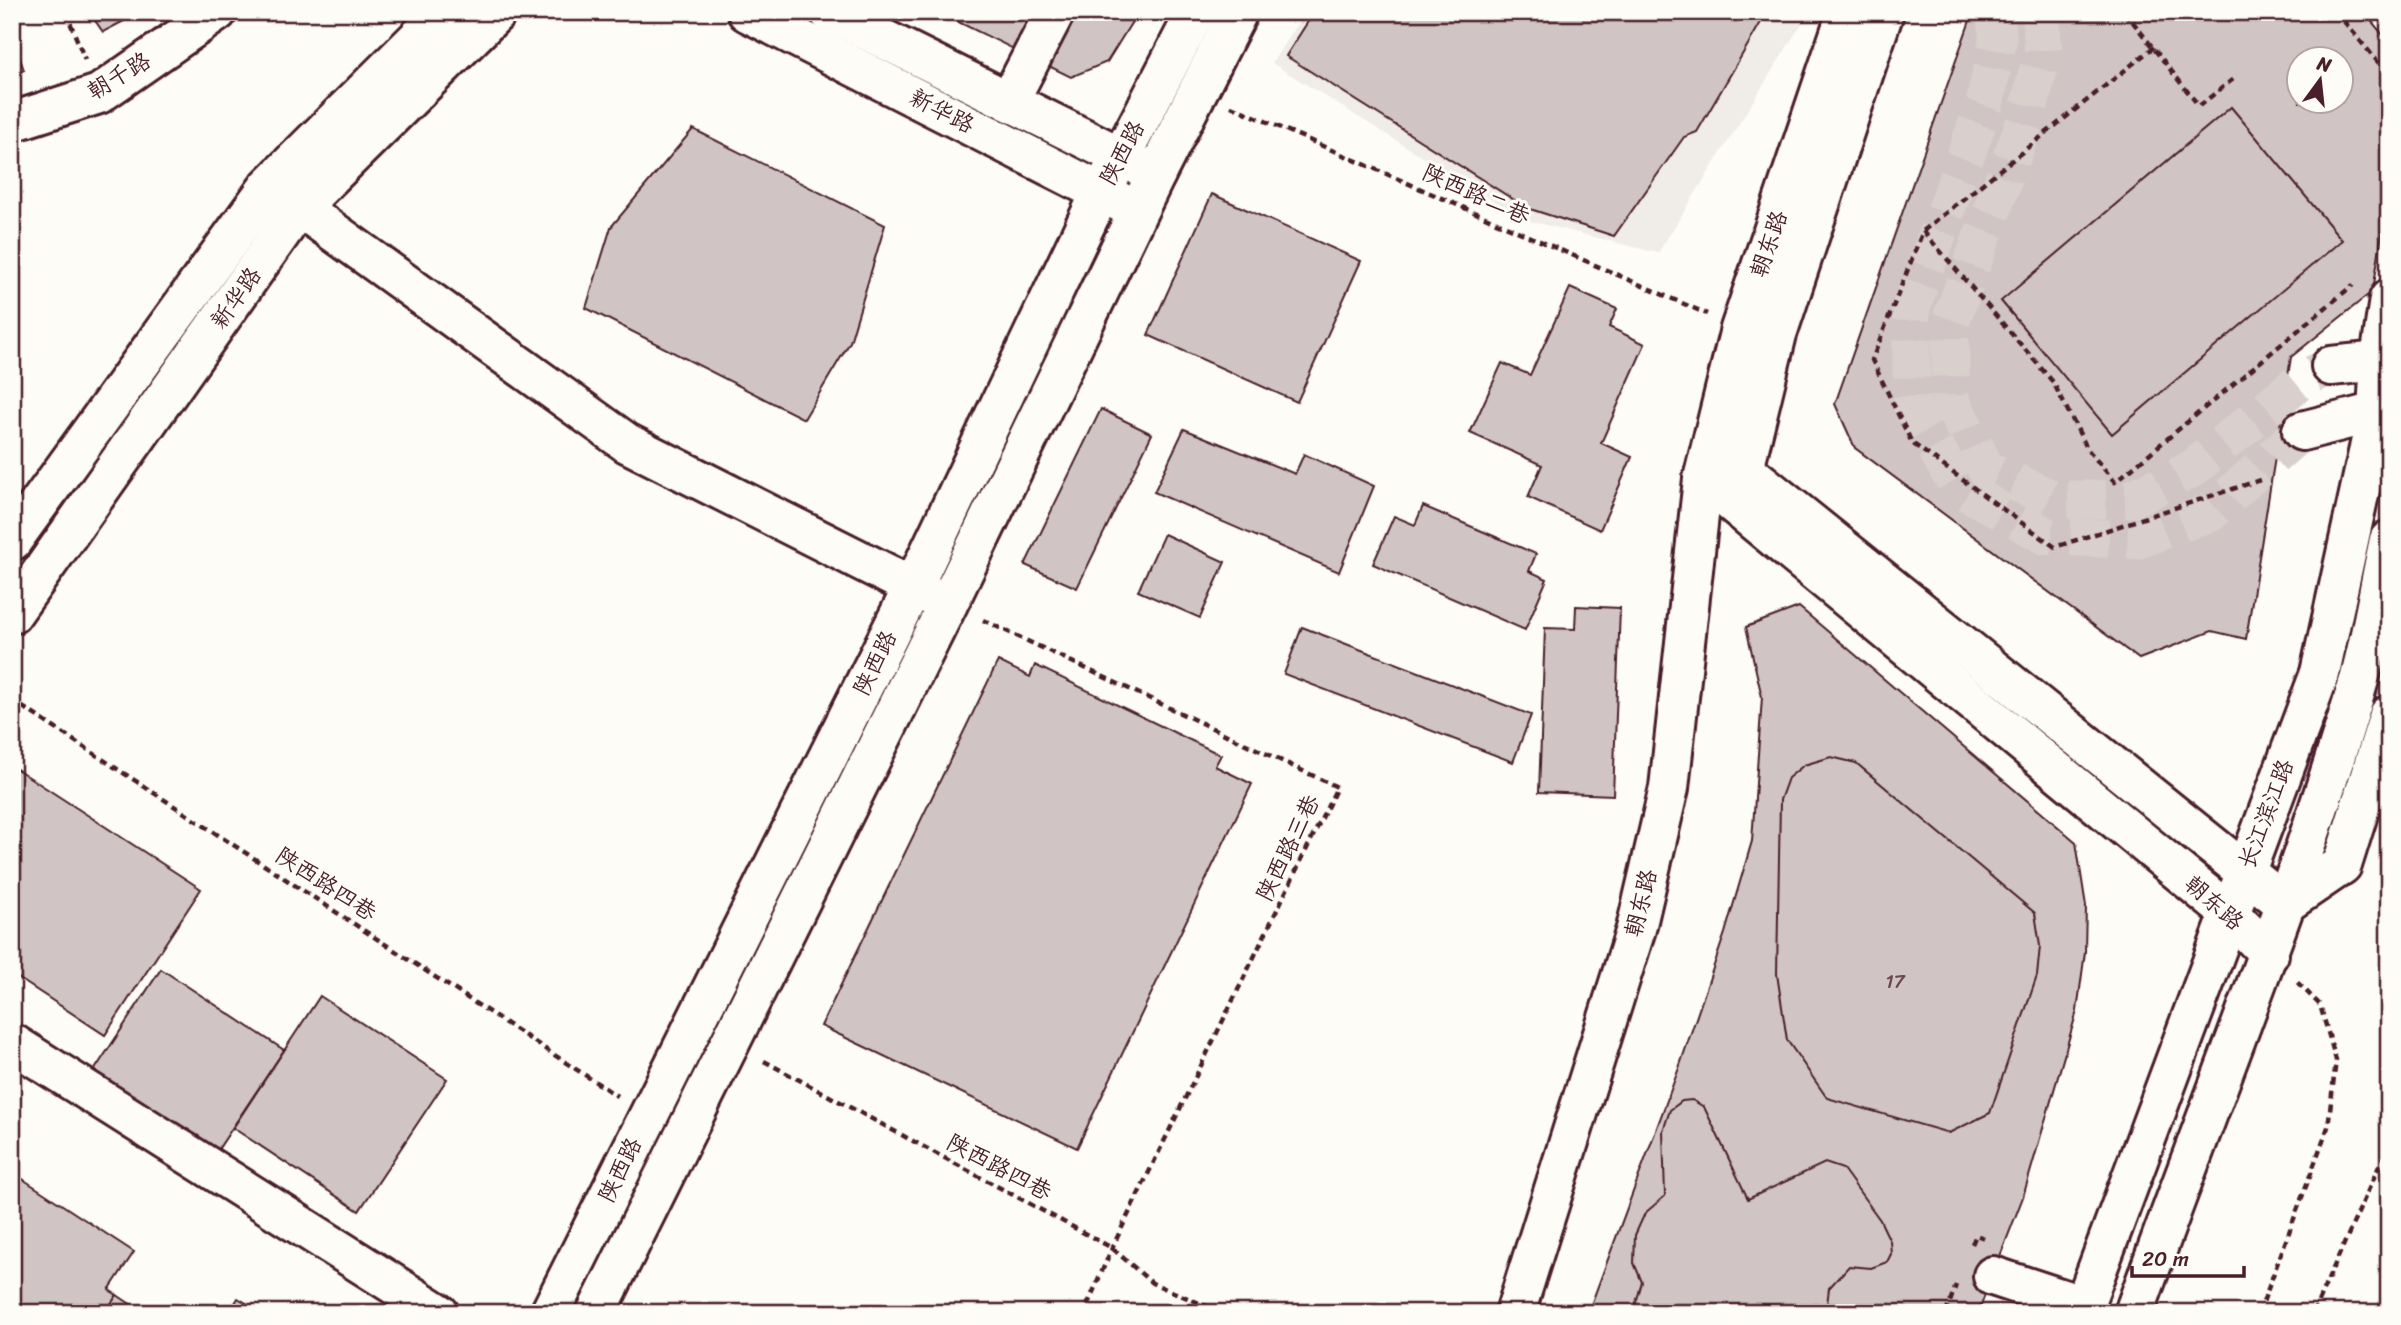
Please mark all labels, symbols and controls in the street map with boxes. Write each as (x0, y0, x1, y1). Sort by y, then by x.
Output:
street label: 朝千路 (79, 41, 159, 111)
north arrow (2286, 46, 2356, 116)
text: N (2313, 46, 2336, 82)
street label: 新华路 (902, 77, 982, 145)
street label: 陕西路 (1088, 113, 1156, 193)
street label: 陕西路二巷 (1415, 152, 1538, 237)
street label: 朝东路 (1738, 205, 1800, 283)
street label: 新华路 (199, 258, 273, 338)
street label: 陕西路 (841, 623, 909, 703)
street label: 长江滨江路 (2226, 753, 2306, 875)
street label: 陕西路三巷 (1244, 786, 1332, 909)
street label: 陕西路四巷 (267, 835, 386, 933)
street label: 朝东路 (1613, 865, 1669, 941)
street label: 朝东路 (2175, 865, 2253, 941)
house number: 17 (1885, 965, 1906, 998)
street label: 陕西路四巷 (939, 1122, 1060, 1213)
street label: 陕西路 (586, 1130, 654, 1210)
scale bar (2132, 1234, 2244, 1278)
text: 20 m (2142, 1240, 2189, 1278)

